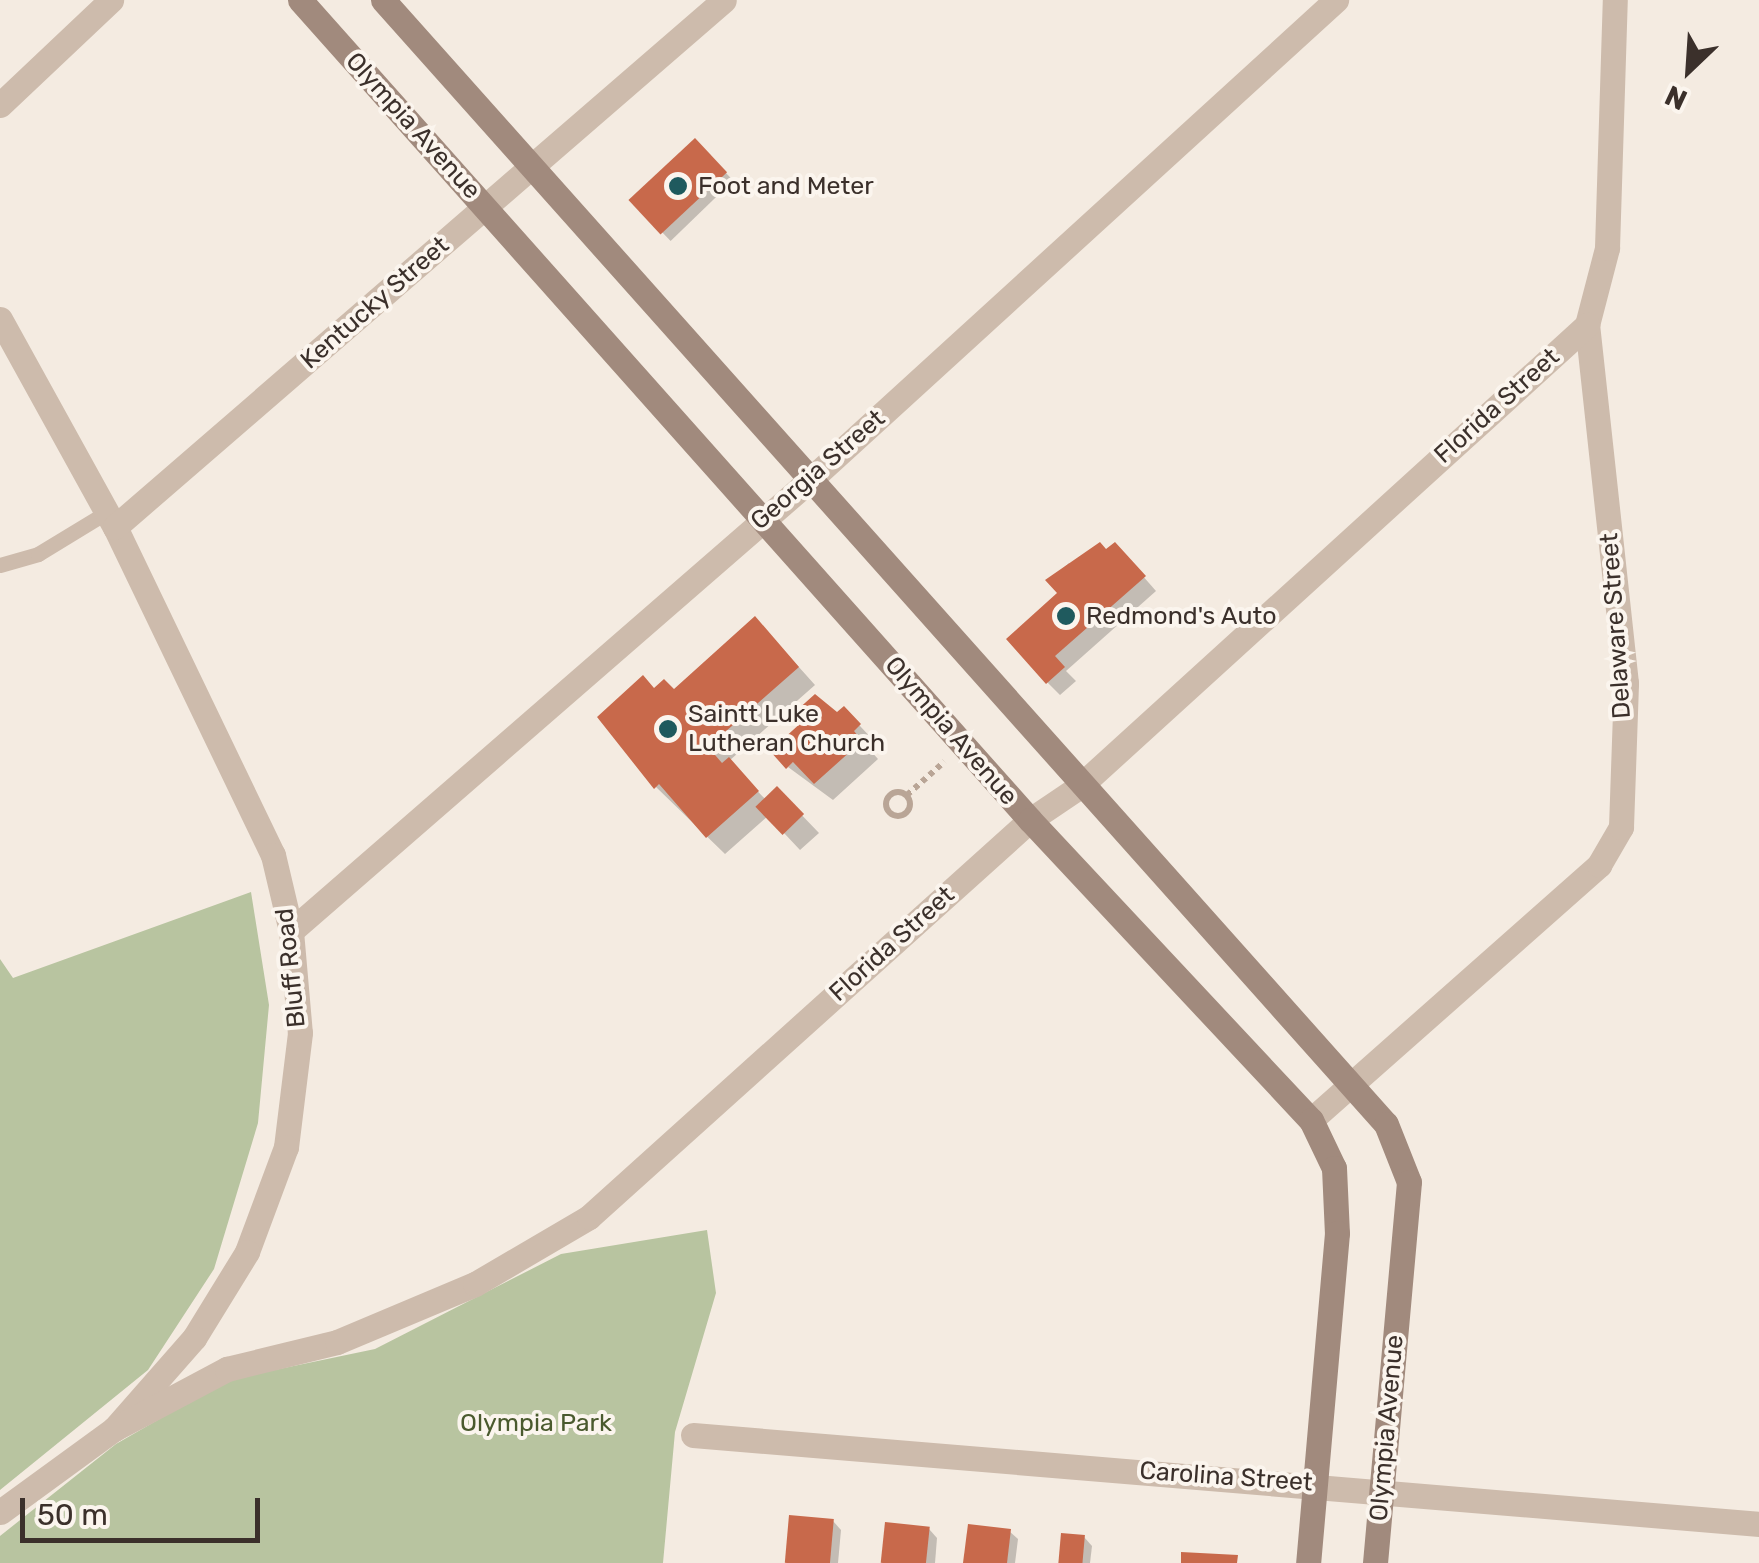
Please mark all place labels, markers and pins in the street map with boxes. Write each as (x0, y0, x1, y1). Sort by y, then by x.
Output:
place label: Foot and Meter (698, 171, 874, 201)
marker: Foot and Meter (667, 175, 689, 197)
place label: Redmond's Auto (1086, 601, 1277, 631)
marker: Redmond's Auto (1055, 605, 1077, 627)
place label: Saintt Luke Lutheran Church (688, 700, 885, 759)
marker: Saintt Luke Lutheran Church (657, 718, 679, 740)

